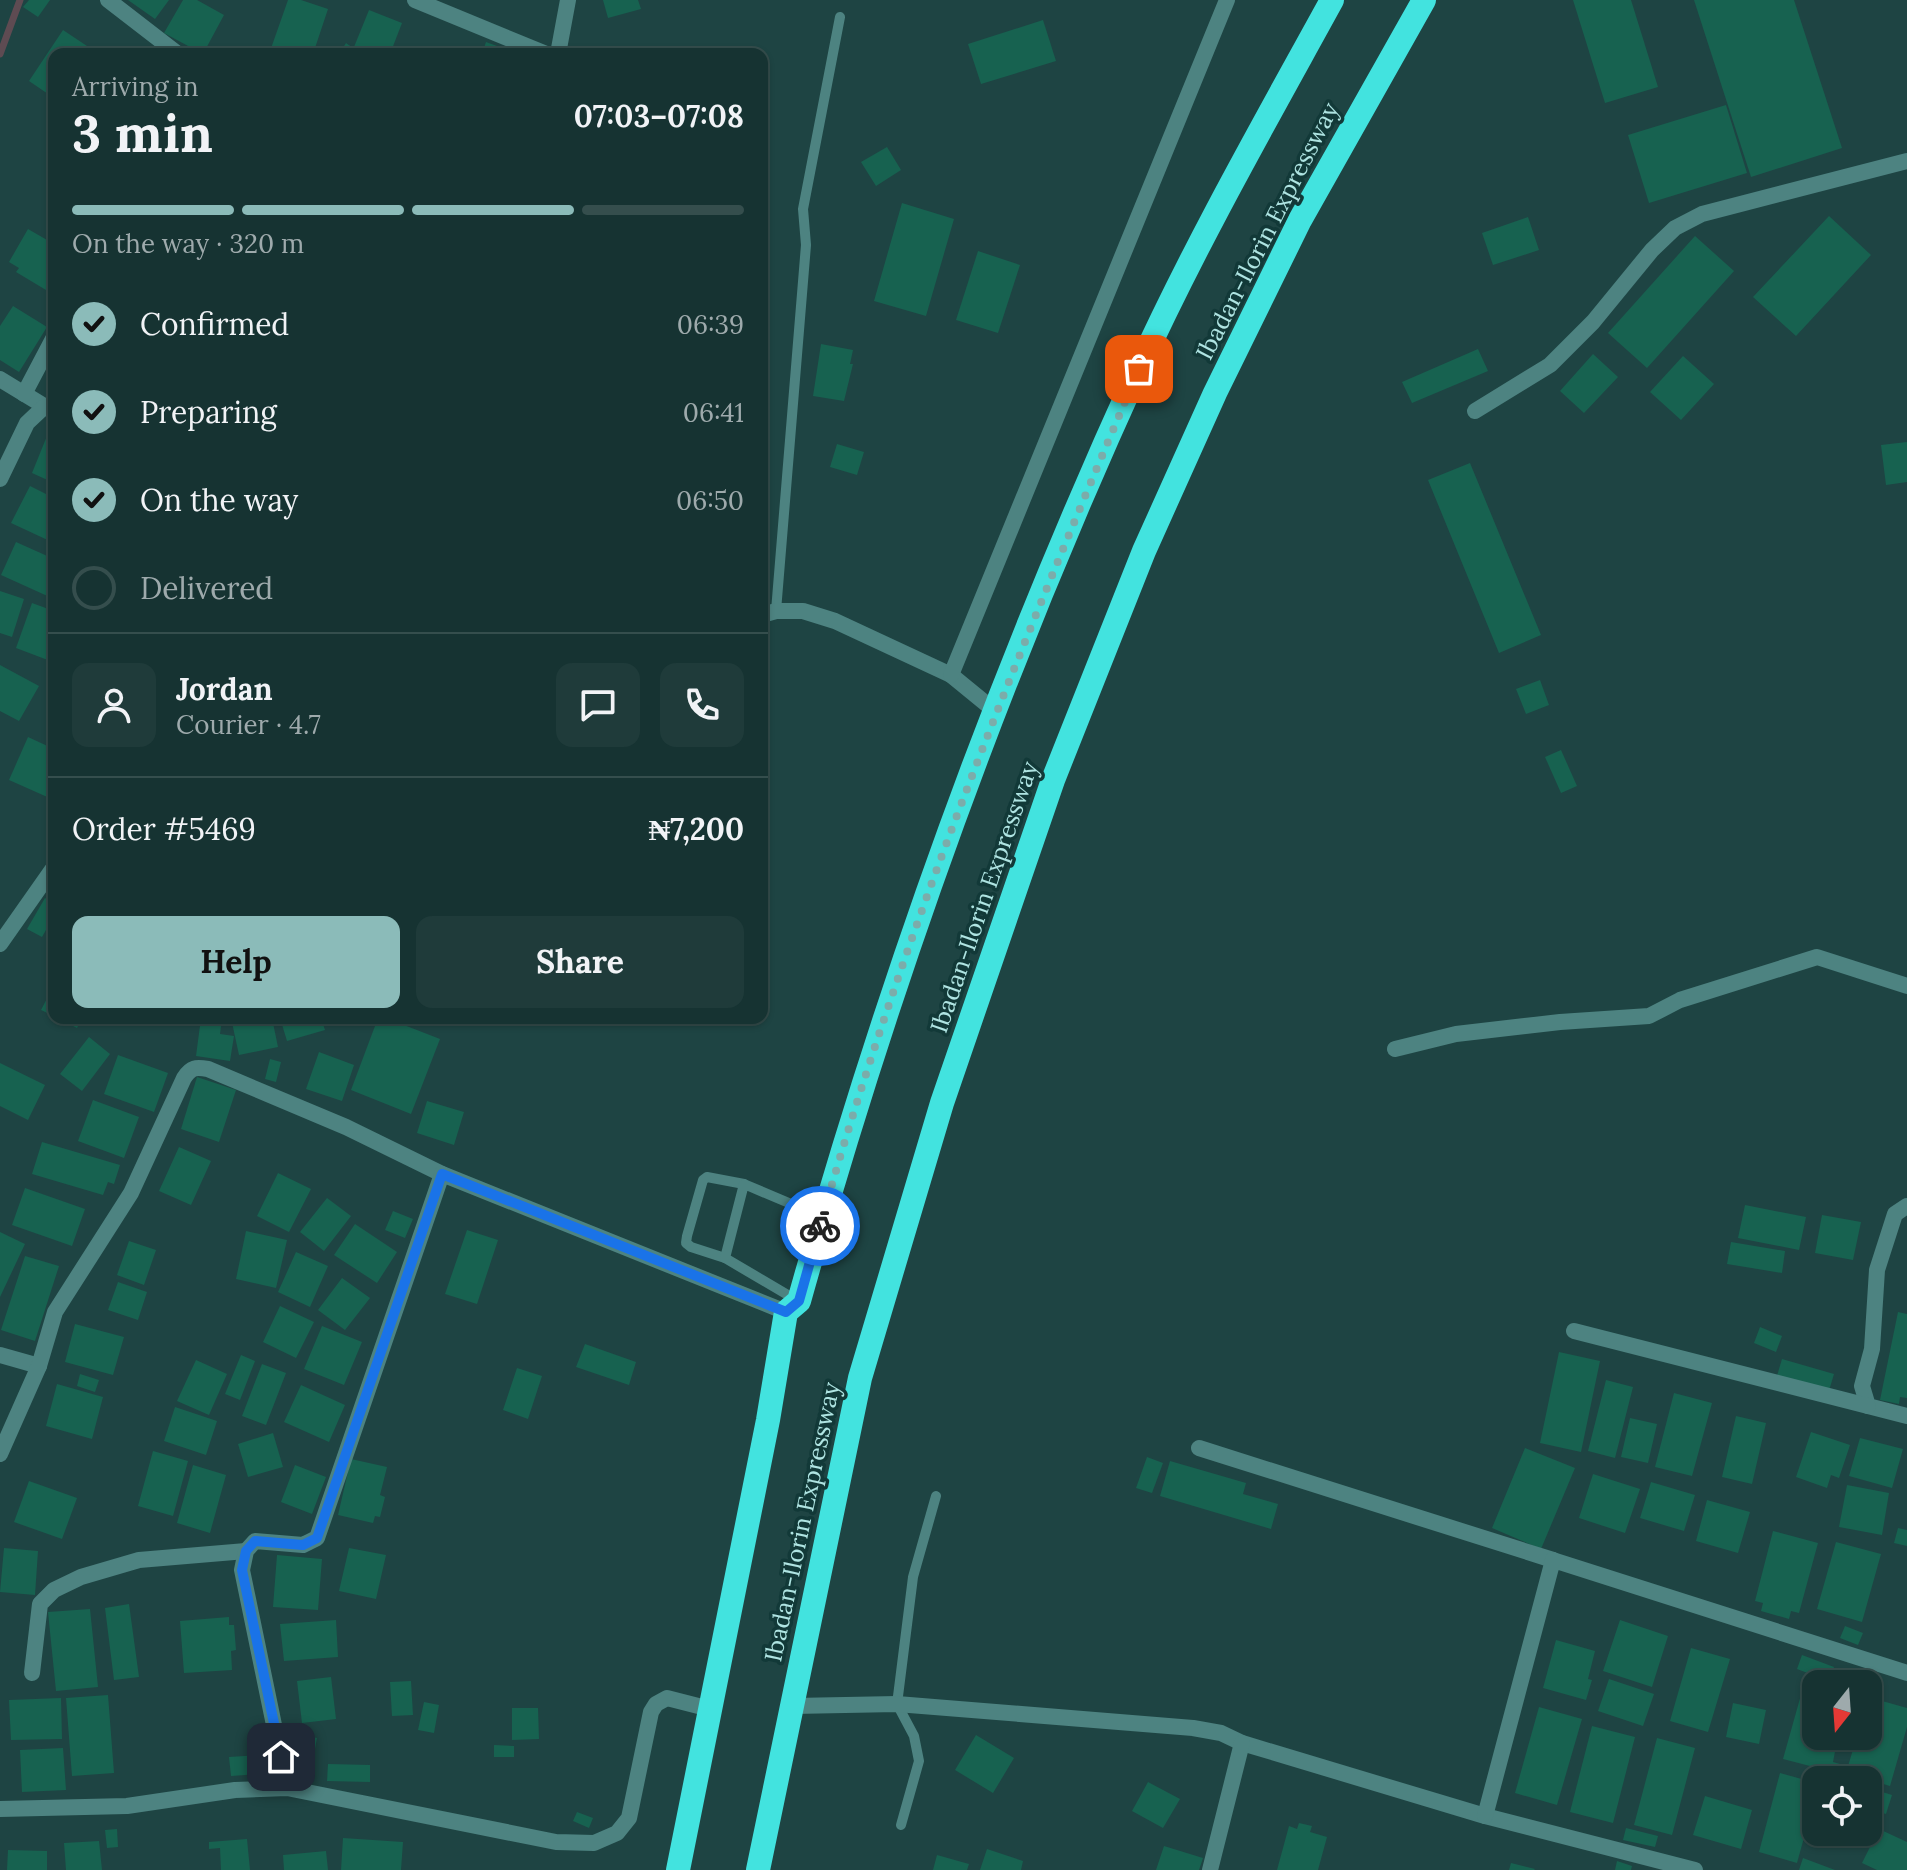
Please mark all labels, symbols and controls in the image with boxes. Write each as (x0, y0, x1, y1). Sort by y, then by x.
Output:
text: Arriving in (72, 70, 199, 103)
text: 07:03–07:08 (574, 97, 744, 135)
street label: Ibadan-Ilorin Expressway (1189, 97, 1346, 365)
text: 3 min (72, 100, 213, 166)
text: On the way · 320 m (72, 227, 304, 260)
icon: check (72, 302, 116, 346)
text: Confirmed (140, 305, 289, 343)
text: 06:39 (677, 308, 744, 341)
pin (1105, 335, 1173, 403)
icon: bag (1117, 347, 1161, 391)
icon: check (72, 390, 116, 434)
text: Preparing (140, 393, 277, 431)
text: 06:41 (683, 396, 744, 429)
icon: check (72, 478, 116, 522)
text: On the way (140, 481, 298, 519)
text: 06:50 (676, 484, 744, 517)
text: Delivered (140, 569, 273, 607)
button: person (72, 663, 156, 747)
button: chat (556, 663, 640, 747)
button: phone (660, 663, 744, 747)
text: Jordan (176, 670, 273, 708)
text: Courier · 4.7 (176, 708, 321, 741)
street label: Ibadan-Ilorin Expressway (923, 757, 1045, 1037)
text: Order #5469 (72, 810, 256, 848)
text: ₦7,200 (649, 810, 744, 848)
button: Help (72, 916, 400, 1008)
button: Share (416, 916, 744, 1008)
courier (780, 1186, 860, 1266)
icon: bike (798, 1204, 842, 1248)
street label: Ibadan-Ilorin Expressway (757, 1379, 847, 1665)
north arrow (1802, 1670, 1882, 1750)
map controls (1802, 1670, 1882, 1846)
pin (247, 1723, 315, 1791)
icon: home (259, 1735, 303, 1779)
button: locate (1802, 1766, 1882, 1846)

